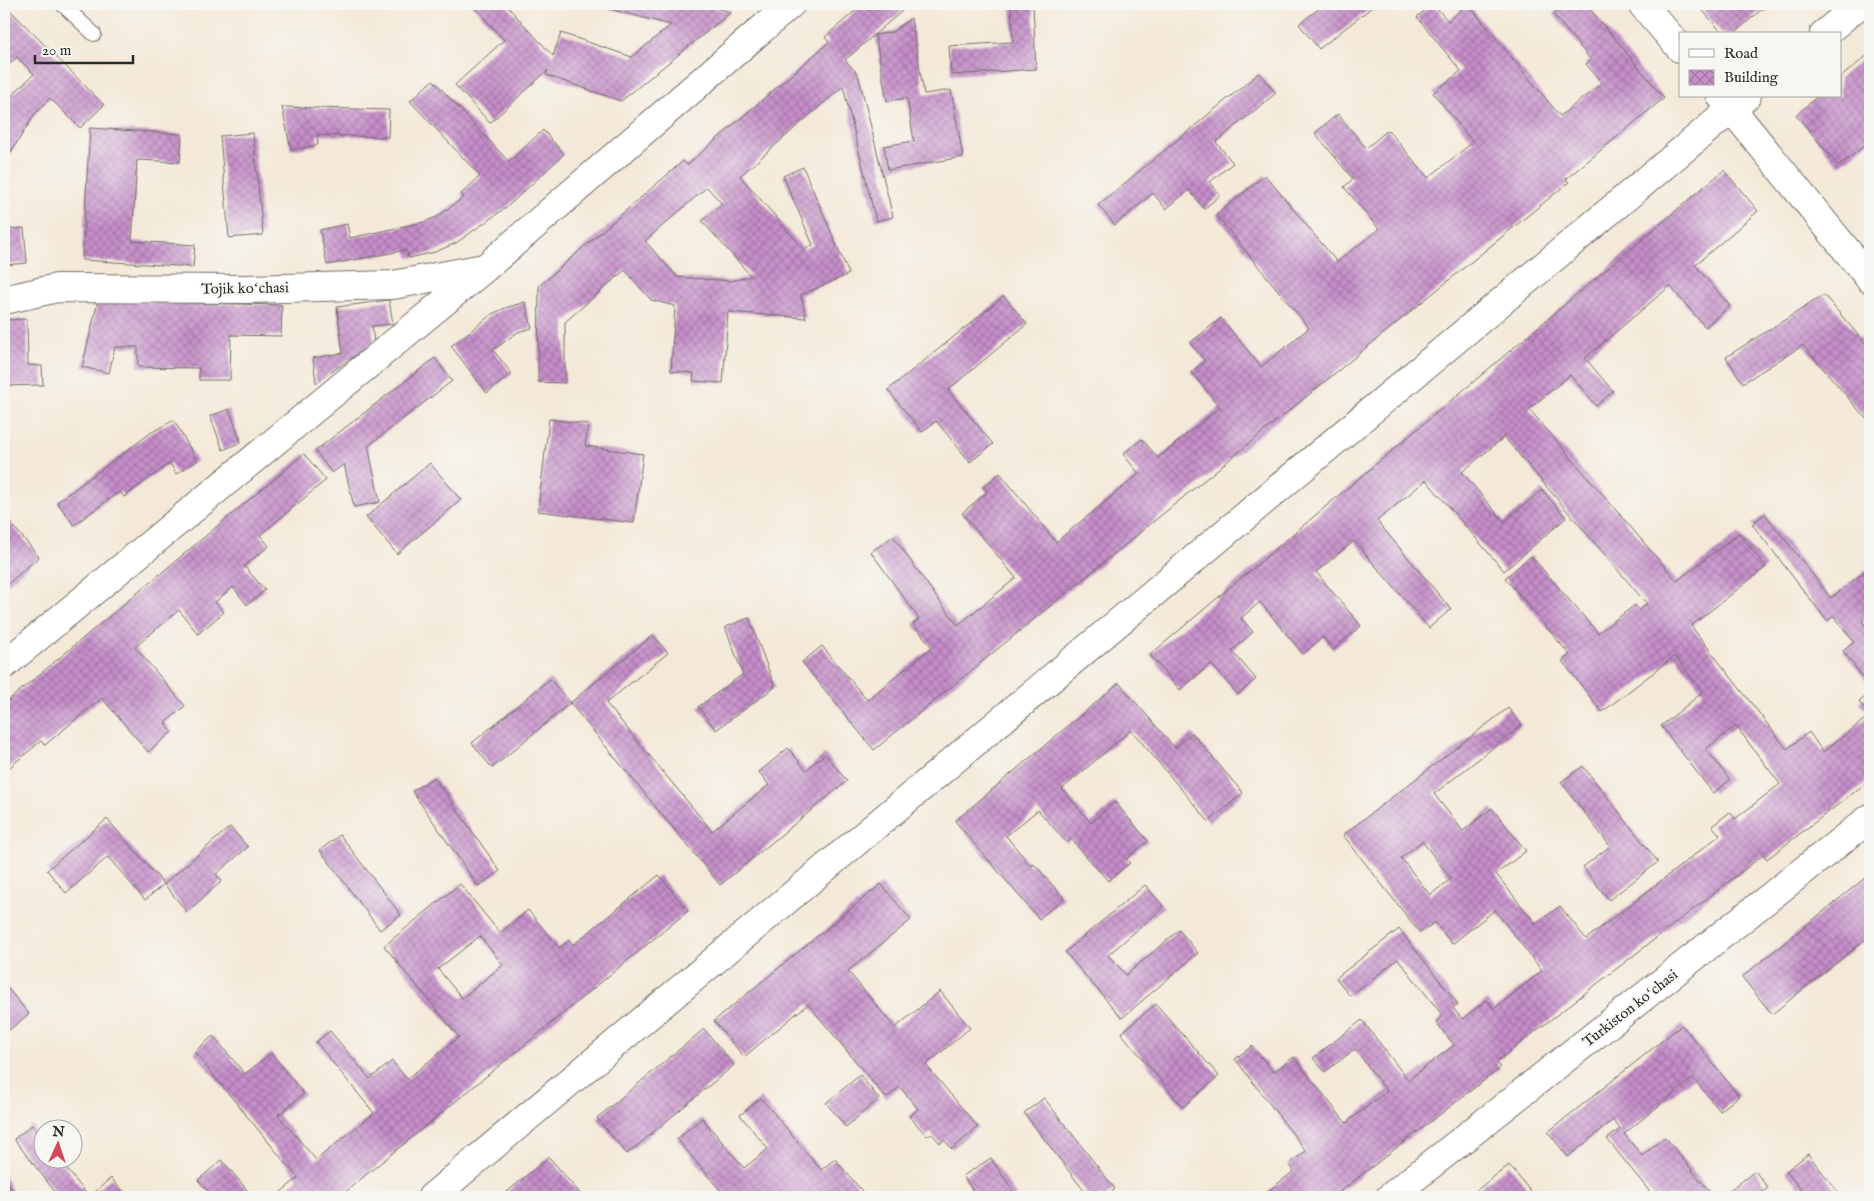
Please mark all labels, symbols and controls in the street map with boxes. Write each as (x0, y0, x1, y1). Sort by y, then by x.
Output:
scale bar (35, 32, 132, 64)
legend (1679, 32, 1842, 98)
text: 20 m (42, 41, 72, 60)
text: Road (1724, 44, 1759, 63)
text: Building (1724, 68, 1779, 87)
street label: Tojik koʻchasi (201, 278, 289, 299)
street label: Turkiston koʻchasi (1579, 965, 1682, 1052)
north arrow (32, 1118, 82, 1168)
text: N (51, 1123, 65, 1141)

